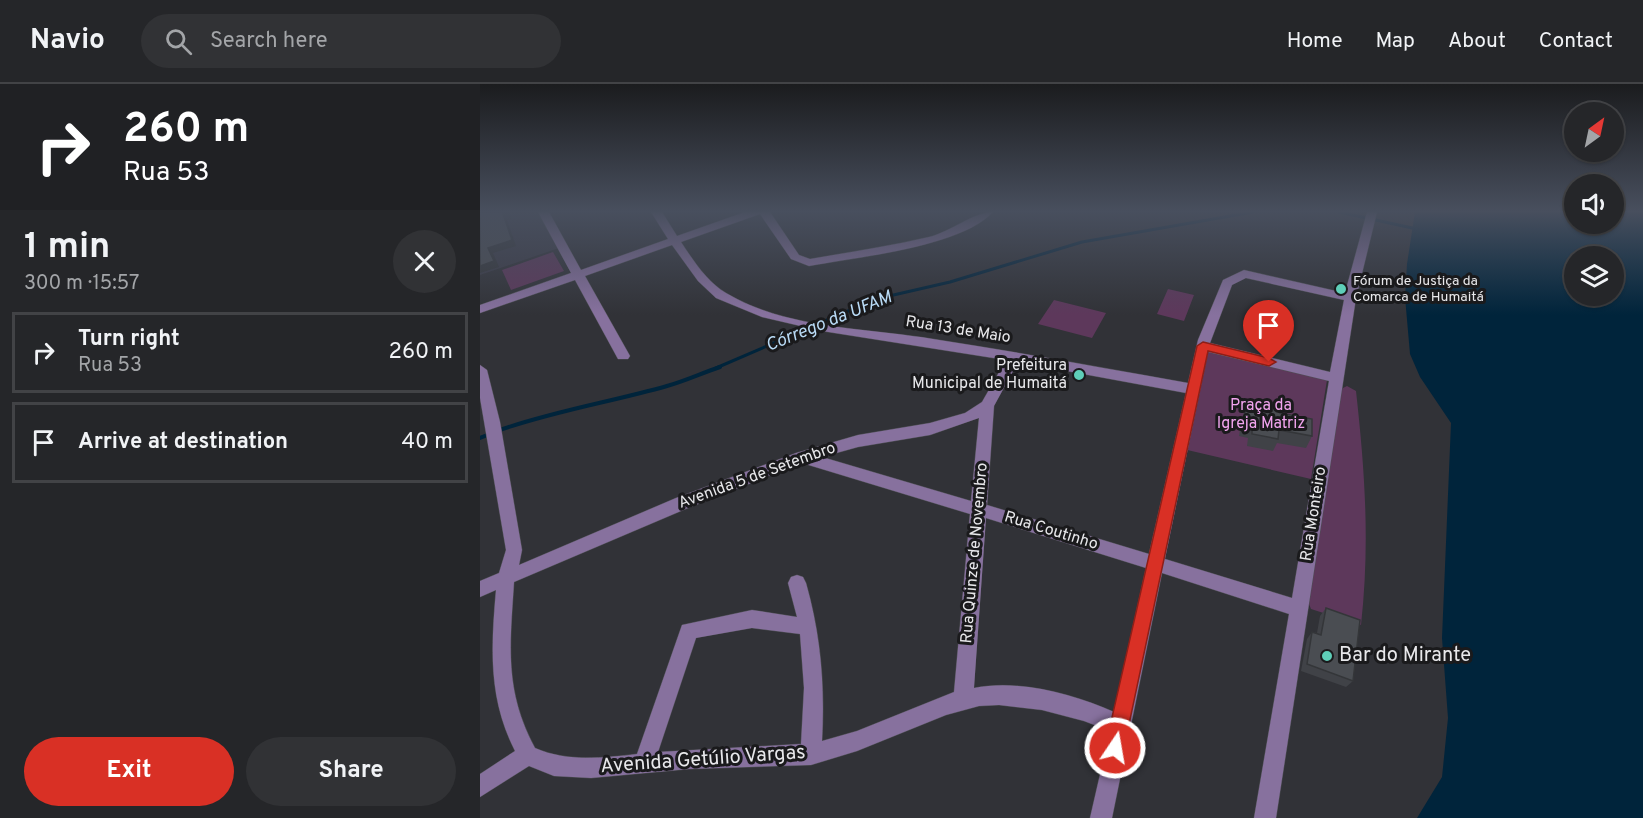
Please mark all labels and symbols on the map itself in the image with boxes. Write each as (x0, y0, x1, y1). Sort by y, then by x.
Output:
north arrow (1564, 102, 1624, 162)
place label: Fórum de Justiça da Comarca de Humaitá (1353, 273, 1484, 306)
marker: Fórum de Justiça da Comarca de Humaitá (1334, 282, 1348, 296)
water label: Córrego da UFAM (763, 286, 897, 358)
pin (1243, 300, 1294, 362)
street label: Rua 13 de Maio (904, 312, 1012, 348)
place label: Prefeitura Municipal de Humaitá (912, 356, 1067, 394)
marker: Prefeitura Municipal de Humaitá (1072, 368, 1086, 382)
park label: Praça da Igreja Matriz (1217, 396, 1305, 434)
street label: Avenida 5 de Setembro (676, 438, 838, 514)
street label: Rua Quinze de Novembro (957, 462, 993, 644)
street label: Rua Monteiro (1297, 465, 1331, 563)
street label: Rua Coutinho (1002, 507, 1100, 555)
place label: Bar do Mirante (1339, 643, 1471, 669)
marker: Bar do Mirante (1320, 649, 1334, 663)
position arrow (1083, 716, 1147, 780)
street label: Avenida Getúlio Vargas (600, 740, 806, 780)

